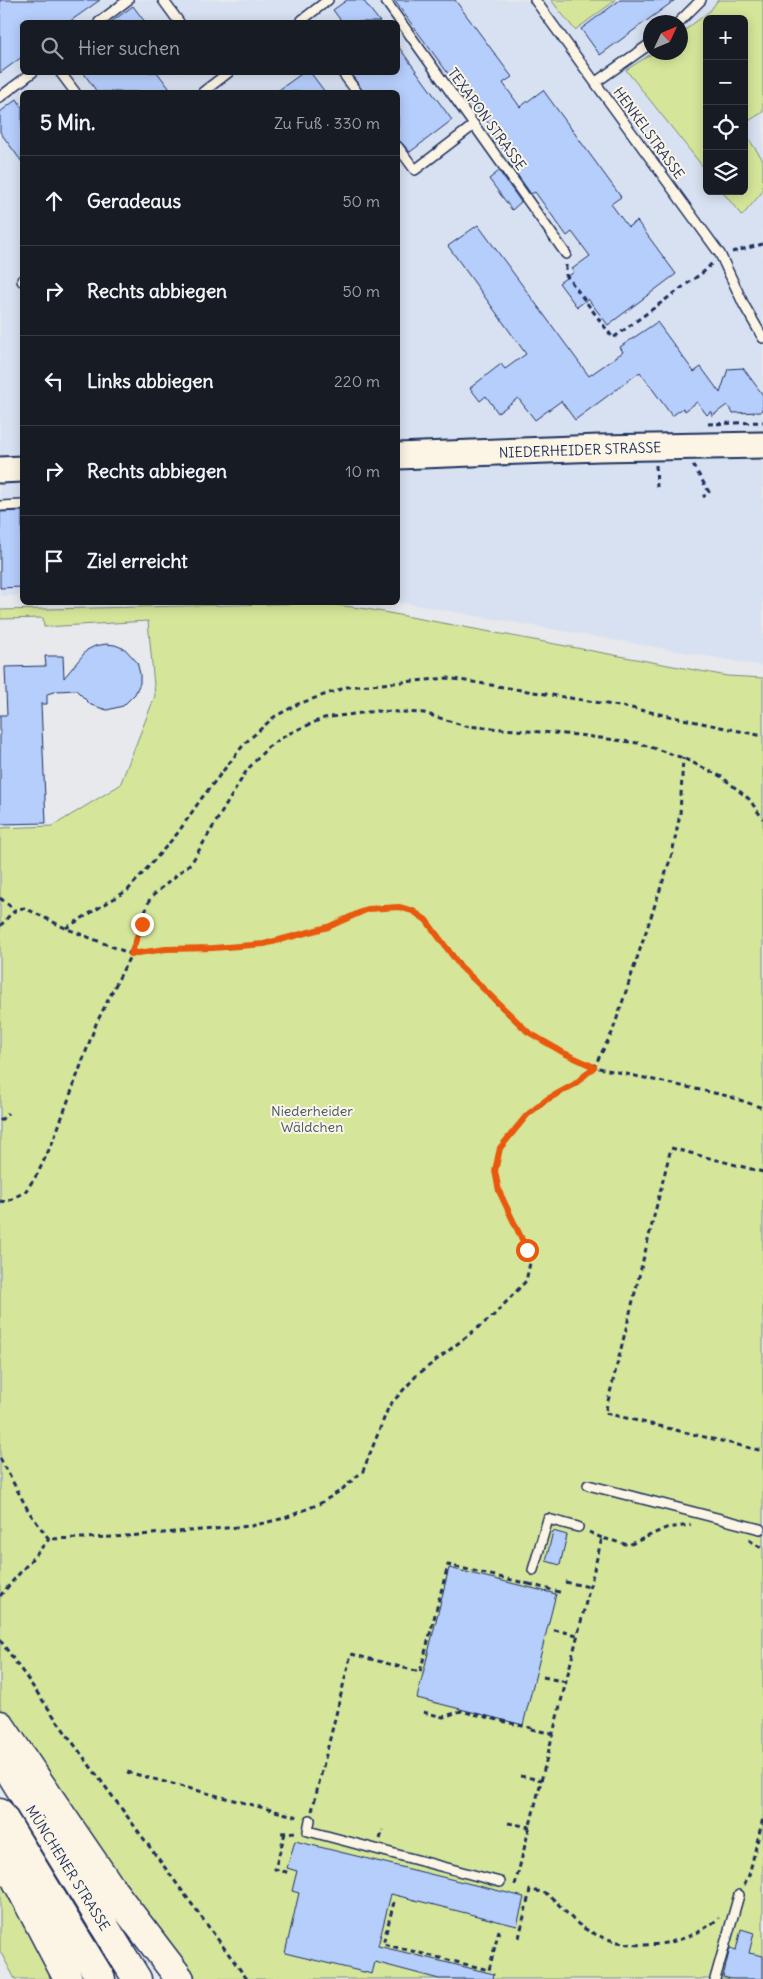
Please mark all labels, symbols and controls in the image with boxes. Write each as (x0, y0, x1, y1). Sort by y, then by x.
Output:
north arrow (643, 15, 688, 60)
map controls (703, 15, 748, 195)
button: + (703, 15, 748, 60)
search box (20, 20, 400, 75)
icon: search (38, 34, 66, 62)
text: Hier suchen (78, 36, 180, 60)
button: − (703, 60, 748, 105)
street label: TEXAPON STRASSE (444, 64, 530, 174)
street label: HENKELSTRASSE (610, 84, 688, 182)
button: locate (703, 105, 748, 150)
text: 5 Min. (40, 109, 95, 136)
text: Zu Fuß · 330 m (274, 113, 380, 133)
button: layers (703, 150, 748, 195)
icon: ahead (40, 187, 68, 215)
text: Geradeaus (87, 189, 181, 213)
text: 50 m (342, 191, 380, 211)
icon: right (40, 277, 68, 305)
text: Rechts abbiegen (87, 279, 227, 303)
text: 50 m (342, 281, 380, 301)
icon: left (40, 367, 68, 395)
text: Links abbiegen (87, 369, 214, 393)
text: 220 m (334, 371, 380, 391)
street label: NIEDERHEIDER STRASSE (498, 438, 662, 462)
icon: right (40, 457, 68, 485)
text: Rechts abbiegen (87, 459, 227, 483)
text: 10 m (345, 461, 380, 481)
icon: arrive (40, 547, 68, 575)
text: Ziel erreicht (87, 549, 188, 573)
route end (131, 913, 154, 936)
park label: Niederheider Wäldchen (271, 1102, 353, 1136)
route start (516, 1239, 539, 1262)
street label: MÜNCHENER STRASSE (22, 1802, 114, 1934)

